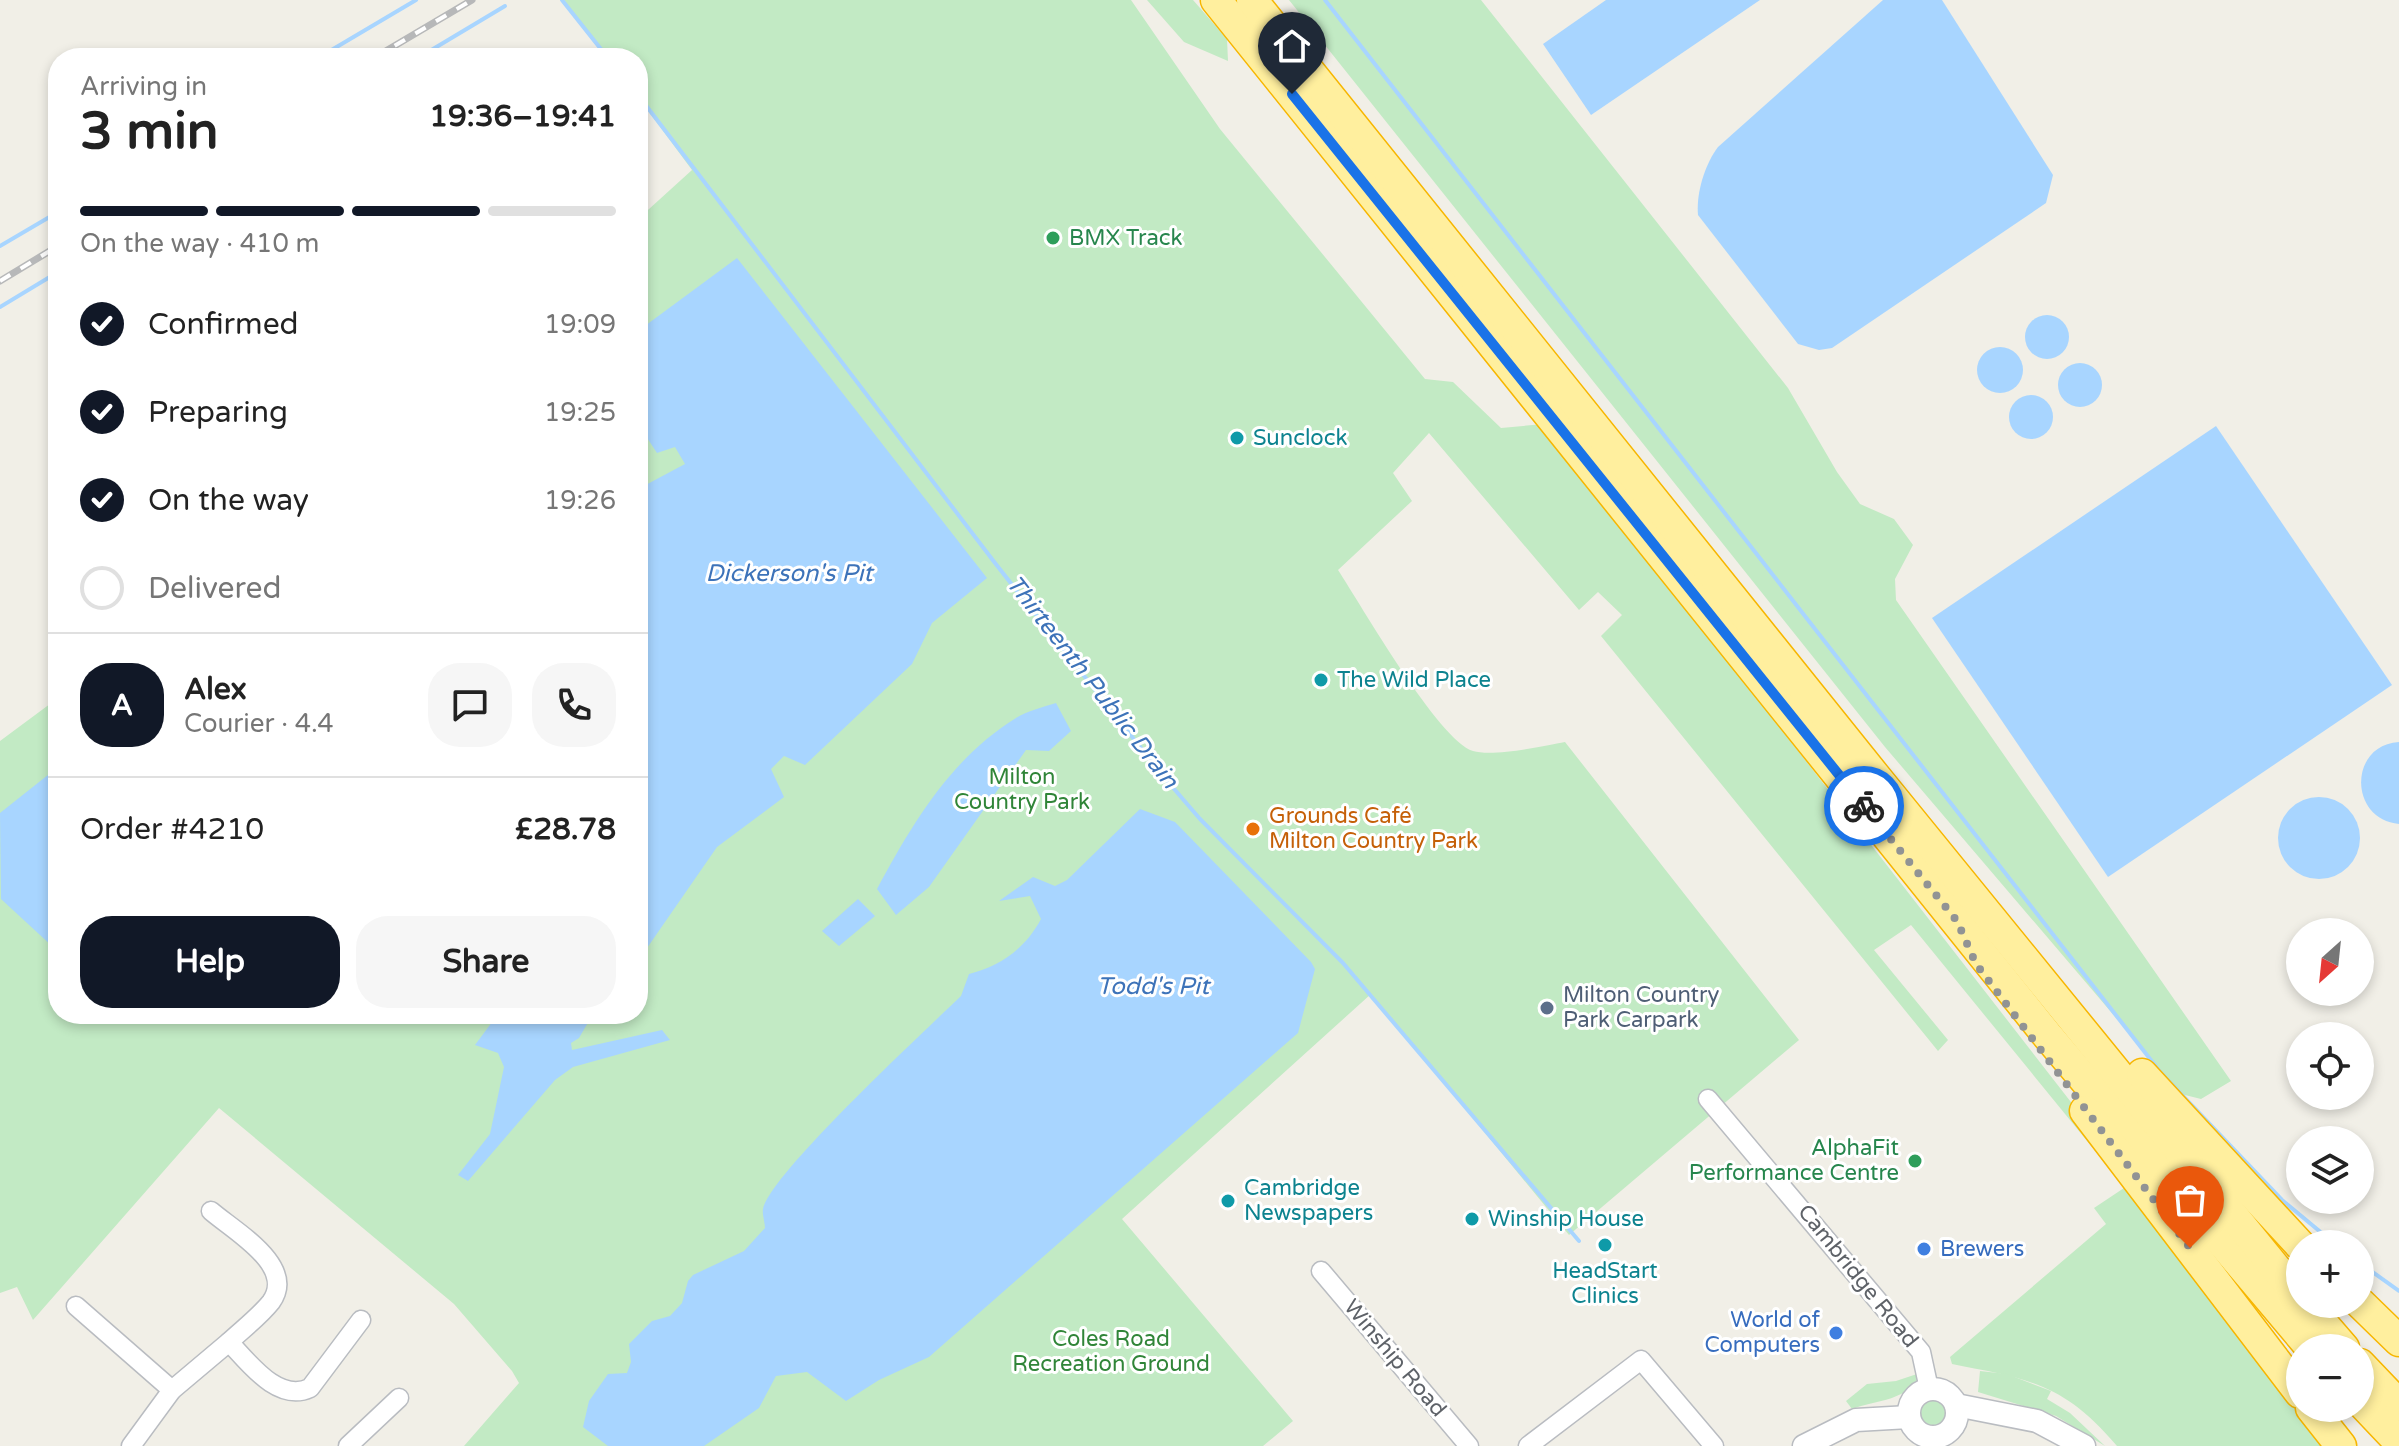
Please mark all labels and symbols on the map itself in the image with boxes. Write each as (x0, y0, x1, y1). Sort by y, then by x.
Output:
pin (1258, 12, 1326, 94)
place label: BMX Track (1069, 225, 1183, 251)
marker: BMX Track (1044, 229, 1062, 247)
place label: Sunclock (1253, 425, 1347, 451)
marker: Sunclock (1228, 429, 1246, 447)
water label: Dickerson's Pit (705, 559, 875, 588)
water label: Thirteenth Public Drain (1000, 570, 1185, 795)
place label: The Wild Place (1337, 667, 1491, 693)
marker: The Wild Place (1312, 671, 1330, 689)
park label: Milton Country Park (954, 764, 1090, 815)
courier (1824, 766, 1904, 846)
place label: Grounds Café Milton Country Park (1269, 803, 1478, 854)
marker: Grounds Café Milton Country Park (1244, 820, 1262, 838)
north arrow (2286, 918, 2374, 1006)
water label: Todd's Pit (1097, 972, 1212, 1001)
place label: Milton Country Park Carpark (1563, 982, 1719, 1033)
marker: Milton Country Park Carpark (1538, 999, 1556, 1017)
place label: AlphaFit Performance Centre (1689, 1135, 1899, 1186)
marker: AlphaFit Performance Centre (1906, 1152, 1924, 1170)
pin (2156, 1166, 2224, 1248)
place label: Cambridge Newspapers (1244, 1175, 1373, 1226)
marker: Cambridge Newspapers (1219, 1192, 1237, 1210)
street label: Cambridge Road (1792, 1199, 1924, 1353)
place label: Winship House (1488, 1206, 1644, 1232)
marker: Winship House (1463, 1210, 1481, 1228)
marker: HeadStart Clinics (1596, 1236, 1614, 1254)
place label: Brewers (1940, 1236, 2024, 1262)
marker: Brewers (1915, 1240, 1933, 1258)
place label: HeadStart Clinics (1552, 1258, 1658, 1309)
street label: Winship Road (1338, 1294, 1452, 1422)
place label: World of Computers (1705, 1307, 1821, 1358)
marker: World of Computers (1827, 1324, 1845, 1342)
park label: Coles Road Recreation Ground (1012, 1326, 1210, 1377)

